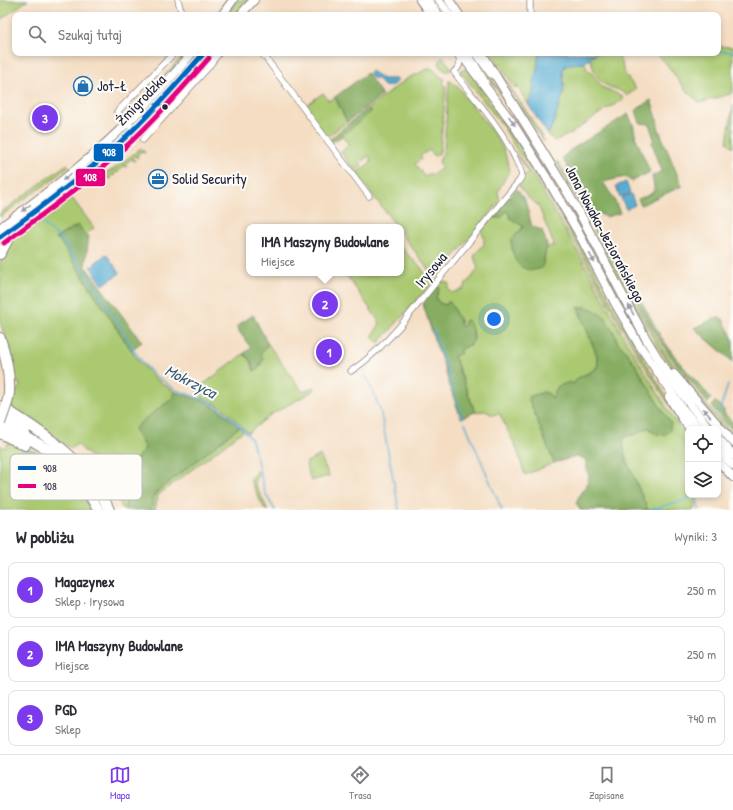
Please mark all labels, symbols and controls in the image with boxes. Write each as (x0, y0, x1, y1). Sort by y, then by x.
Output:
search box (12, 12, 721, 56)
icon: search (26, 23, 48, 45)
text: Szukaj tutaj (58, 24, 122, 45)
street label: Żmigrodzka (111, 69, 171, 130)
shop icon: Jot-Ł (72, 75, 94, 97)
place label: Jot-Ł (97, 75, 127, 96)
unlabelled marker (160, 102, 170, 112)
pin: 3 (32, 103, 58, 133)
one-way arrow (508, 116, 516, 126)
line badge: 908 (93, 143, 124, 162)
text: 908 (102, 145, 116, 159)
street label: Jana Nowaka-Jeziorańskiego (560, 162, 650, 306)
line badge: 108 (75, 168, 106, 187)
office icon: Solid Security (147, 168, 169, 190)
place label: Solid Security (172, 168, 247, 189)
text: 108 (83, 170, 97, 184)
one-way arrow (62, 172, 73, 181)
one-way arrow (21, 204, 32, 213)
popup (246, 224, 404, 276)
text: IMA Maszyny Budowlane (261, 231, 389, 252)
street label: Irysowa (410, 247, 452, 292)
text: Miejsce (261, 252, 295, 270)
one-way arrow (589, 252, 595, 264)
pin: 2 (312, 289, 338, 319)
one-way arrow (627, 305, 634, 316)
your location (484, 309, 504, 329)
pin: 1 (316, 337, 342, 367)
water label: Mokrzyca (162, 359, 222, 404)
one-way arrow (703, 408, 712, 417)
map controls (685, 426, 721, 498)
button: locate (685, 426, 721, 462)
legend (10, 454, 142, 500)
text: 908 (43, 461, 57, 475)
button: layers (685, 462, 721, 498)
text: 108 (43, 479, 57, 493)
text: W pobliżu (16, 525, 74, 548)
text: Wyniki: 3 (675, 527, 717, 545)
text: Magazynex (55, 571, 115, 592)
text: 1 (28, 581, 32, 599)
text: 250 m (687, 581, 716, 599)
text: Sklep · Irysowa (55, 592, 124, 610)
text: IMA Maszyny Budowlane (55, 635, 183, 656)
text: 2 (27, 645, 33, 663)
text: 250 m (687, 645, 716, 663)
text: Miejsce (55, 656, 89, 674)
text: PGD (55, 699, 77, 720)
text: 3 (27, 709, 33, 727)
text: 740 m (687, 709, 716, 727)
text: Sklep (55, 720, 81, 738)
tab: Mapa (109, 764, 131, 802)
tab: Trasa (349, 764, 371, 802)
tab: Zapisane (589, 764, 624, 802)

